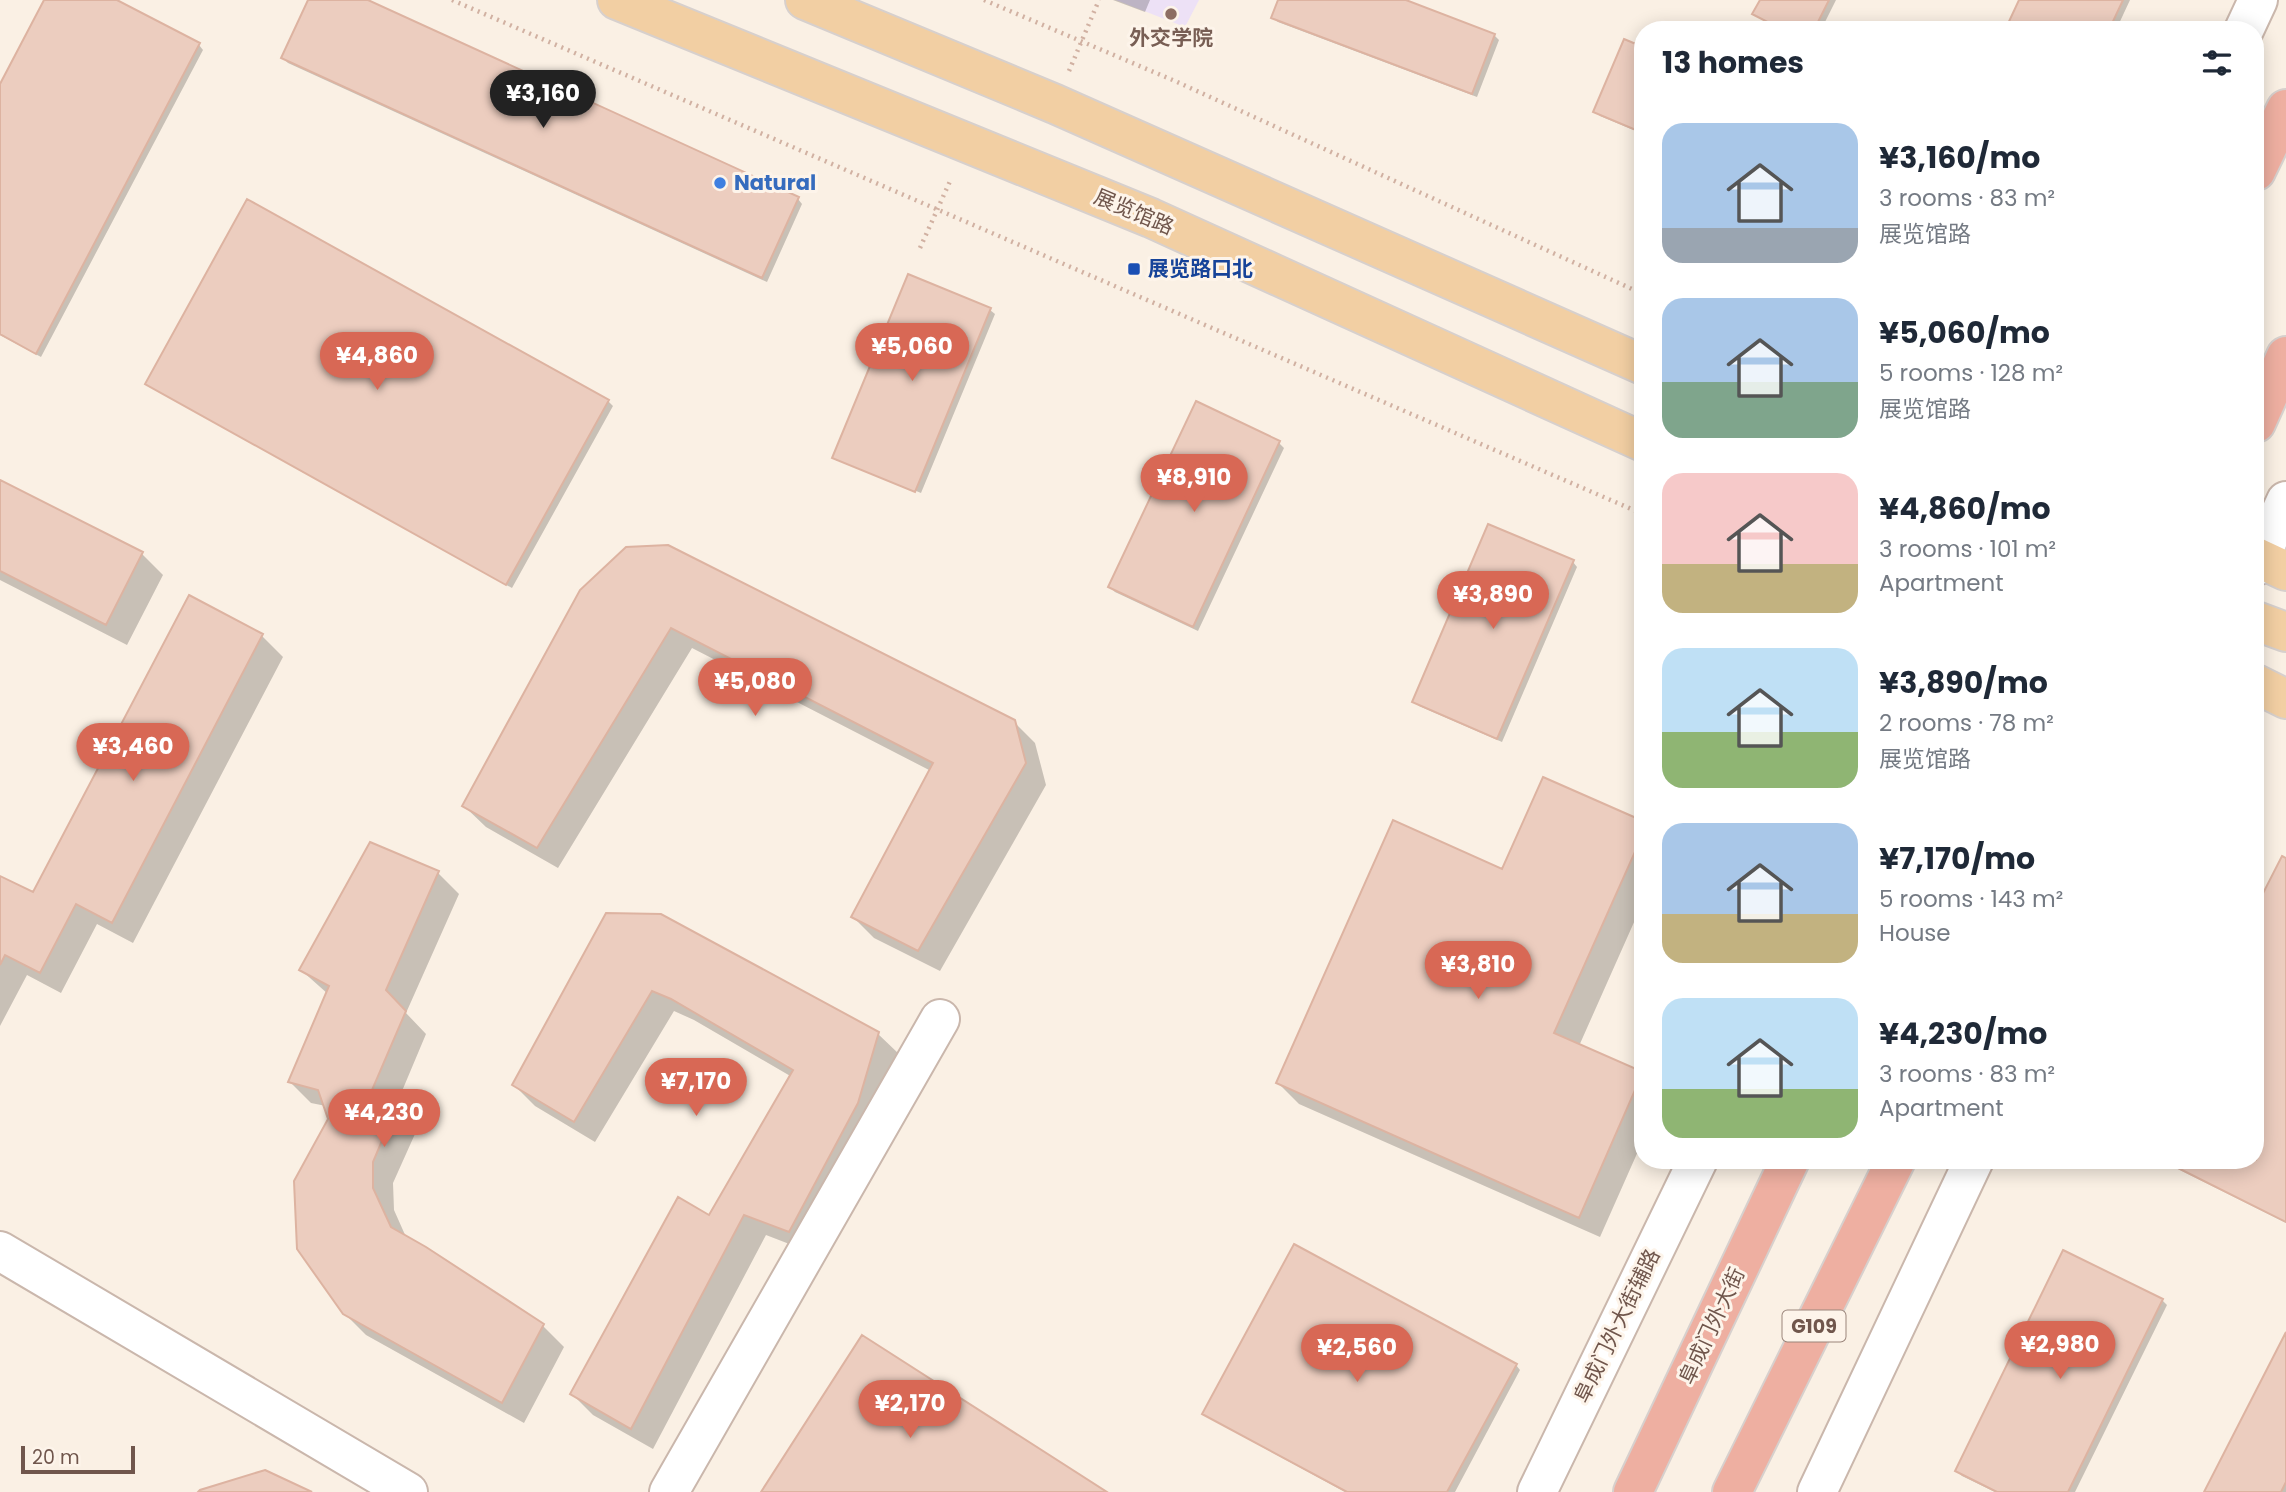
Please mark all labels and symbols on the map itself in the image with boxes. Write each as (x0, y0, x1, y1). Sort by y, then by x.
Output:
marker: 外交学院 (1163, 6, 1179, 22)
place label: 外交学院 (1129, 23, 1213, 52)
pin: ¥3,160 (486, 71, 600, 130)
place label: Natural (734, 168, 816, 197)
marker: Natural (712, 175, 728, 191)
street label: 展览馆路 (1090, 182, 1179, 241)
place label: 展览路口北 (1148, 254, 1253, 283)
marker: 展览路口北 (1126, 261, 1142, 277)
pin: ¥5,060 (855, 324, 969, 383)
pin: ¥4,860 (320, 332, 434, 392)
pin: ¥8,910 (1137, 454, 1251, 514)
pin: ¥3,890 (1436, 572, 1550, 631)
pin: ¥5,080 (698, 658, 812, 718)
pin: ¥3,460 (76, 724, 190, 783)
pin: ¥3,810 (1421, 942, 1535, 1001)
pin: ¥7,170 (639, 1058, 753, 1118)
pin: ¥4,230 (327, 1090, 441, 1149)
street label: 阜成门外大街辅路 (1567, 1244, 1666, 1408)
street label: 阜成门外大街 (1672, 1263, 1751, 1389)
road number: G109 (1783, 1310, 1846, 1342)
pin: ¥2,980 (2003, 1322, 2117, 1381)
pin: ¥2,560 (1300, 1324, 1414, 1384)
pin: ¥2,170 (853, 1380, 967, 1440)
scale bar (21, 1443, 135, 1475)

